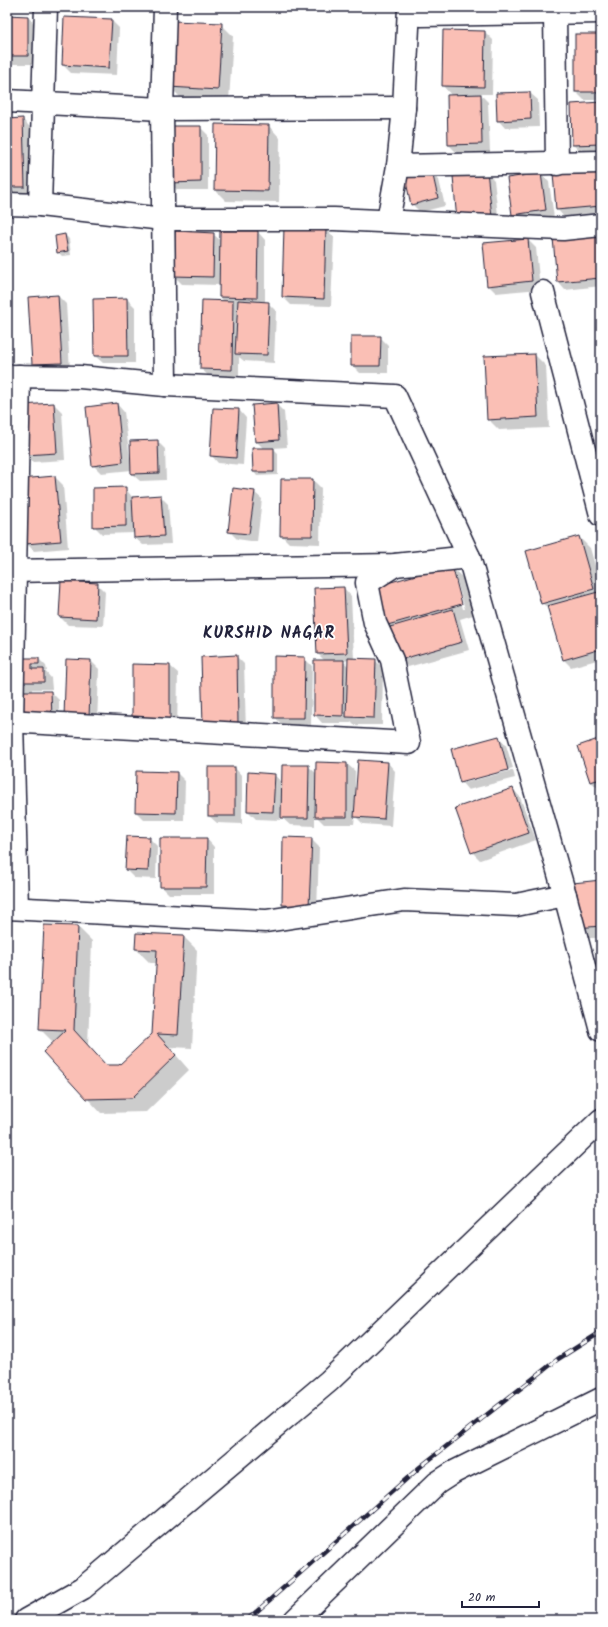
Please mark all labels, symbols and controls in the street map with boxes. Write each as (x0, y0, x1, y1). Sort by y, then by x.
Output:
district label: KURSHID NAGAR (203, 621, 335, 646)
scale bar (462, 1583, 539, 1609)
text: 20 m (468, 1588, 496, 1607)

